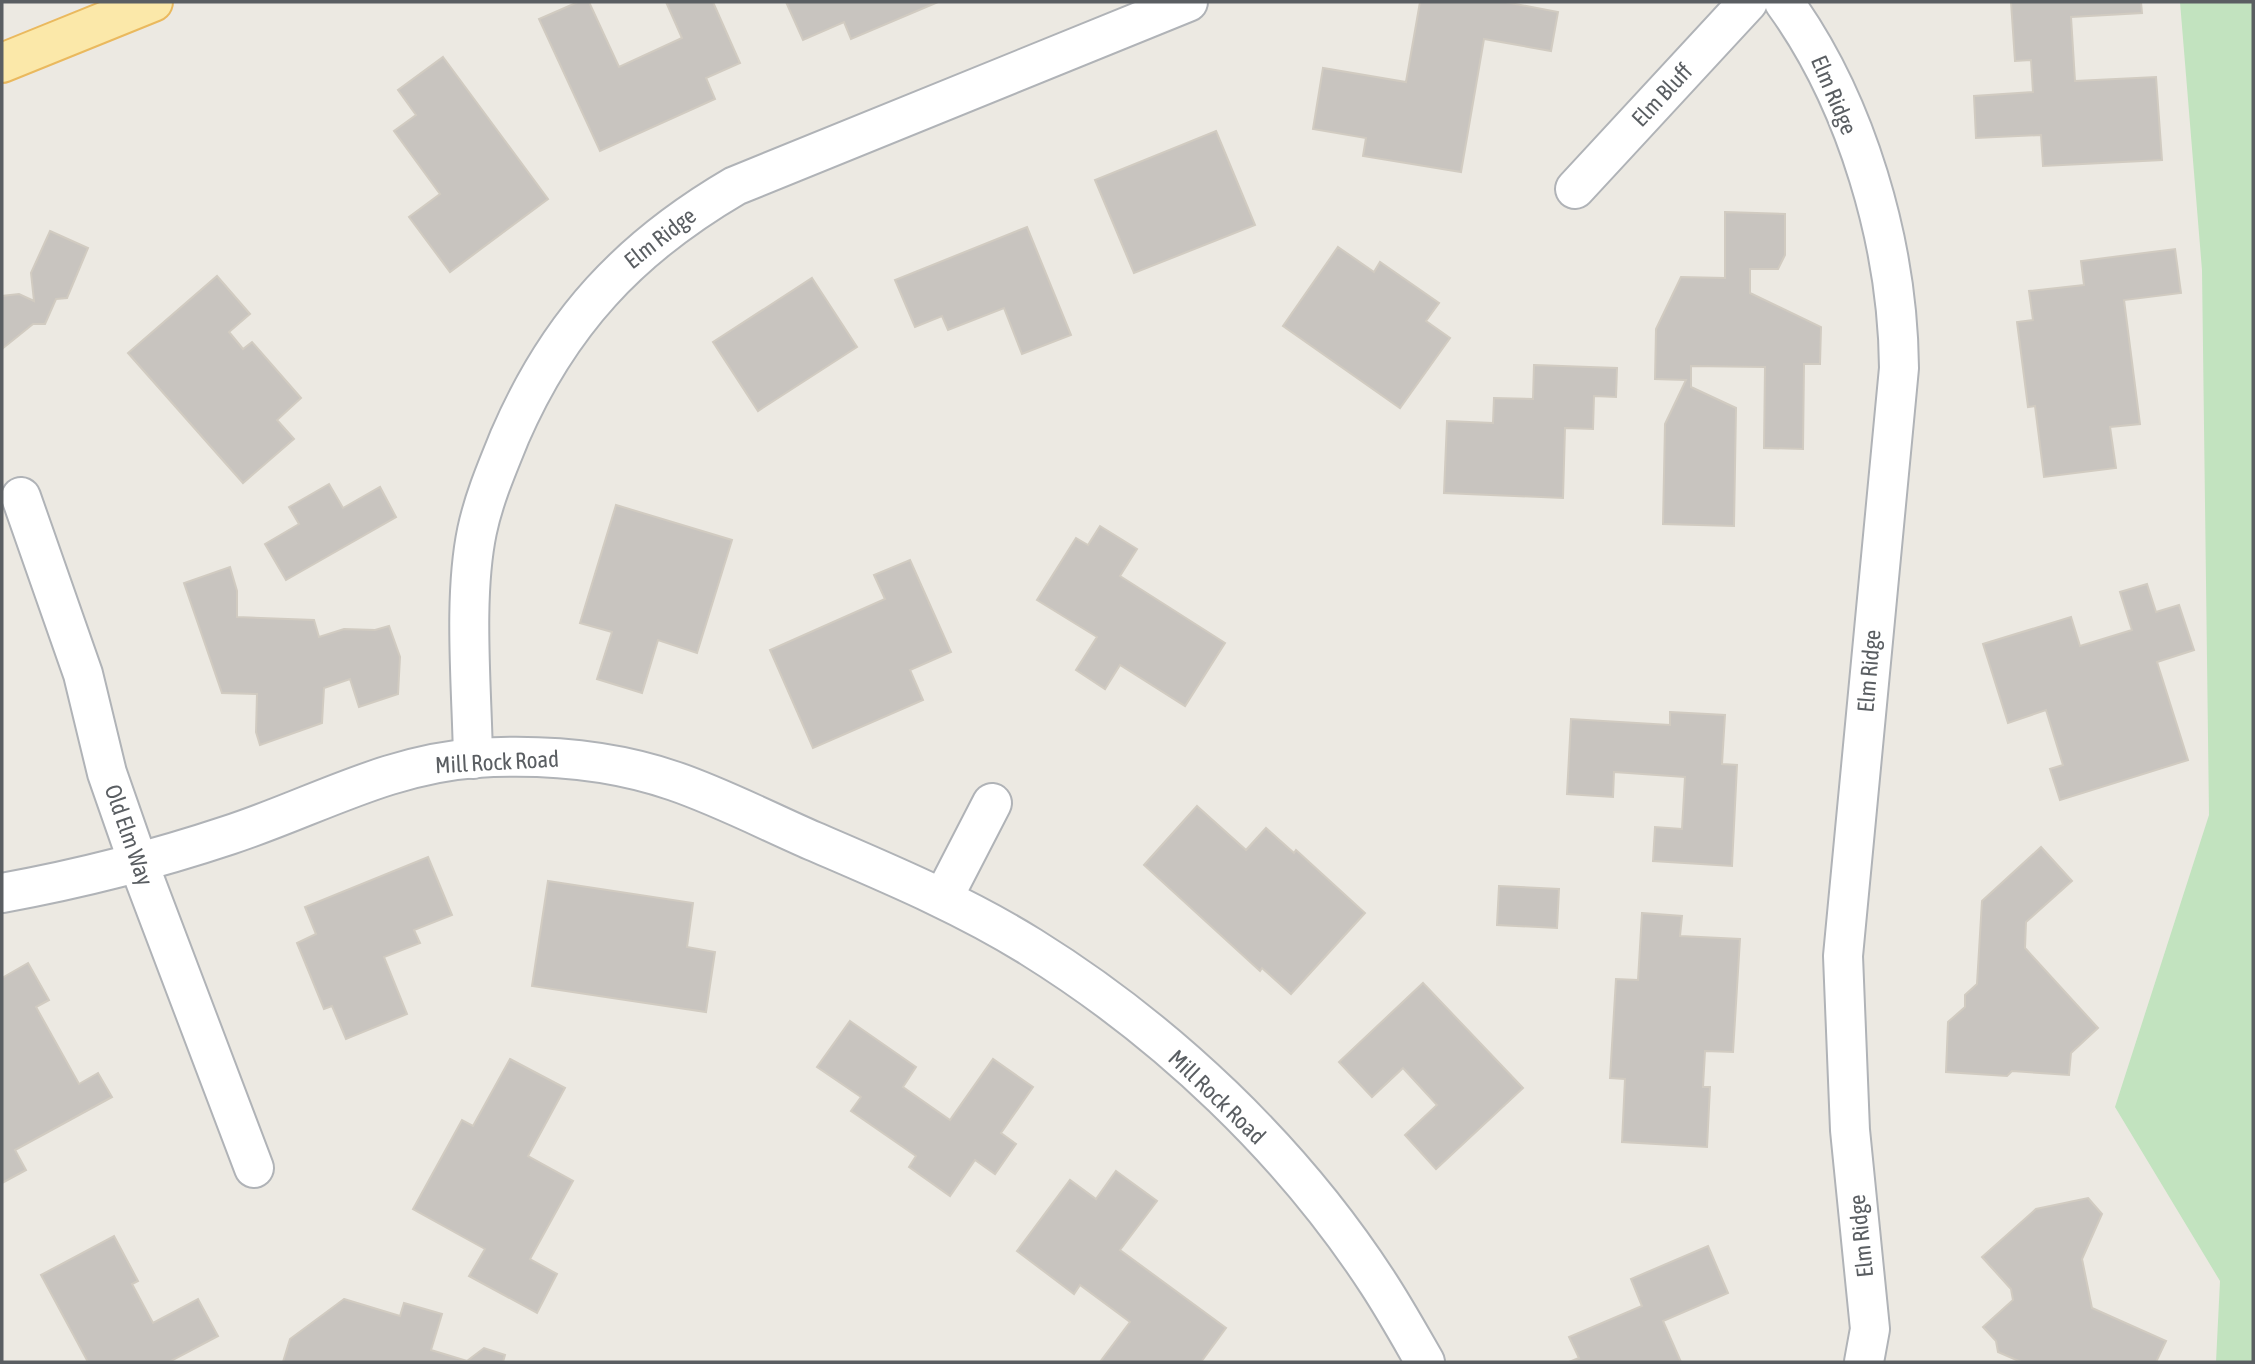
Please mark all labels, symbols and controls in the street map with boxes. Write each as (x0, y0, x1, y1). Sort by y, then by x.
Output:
street label: Elm Ridge (1806, 52, 1862, 138)
street label: Elm Bluff (1627, 58, 1698, 132)
street label: Elm Ridge (619, 202, 701, 274)
street label: Elm Ridge (1852, 628, 1886, 714)
street label: Mill Rock Road (434, 746, 560, 778)
street label: Old Elm Way (100, 781, 158, 889)
street label: Mill Rock Road (1163, 1045, 1271, 1149)
street label: Elm Ridge (1844, 1193, 1878, 1279)

